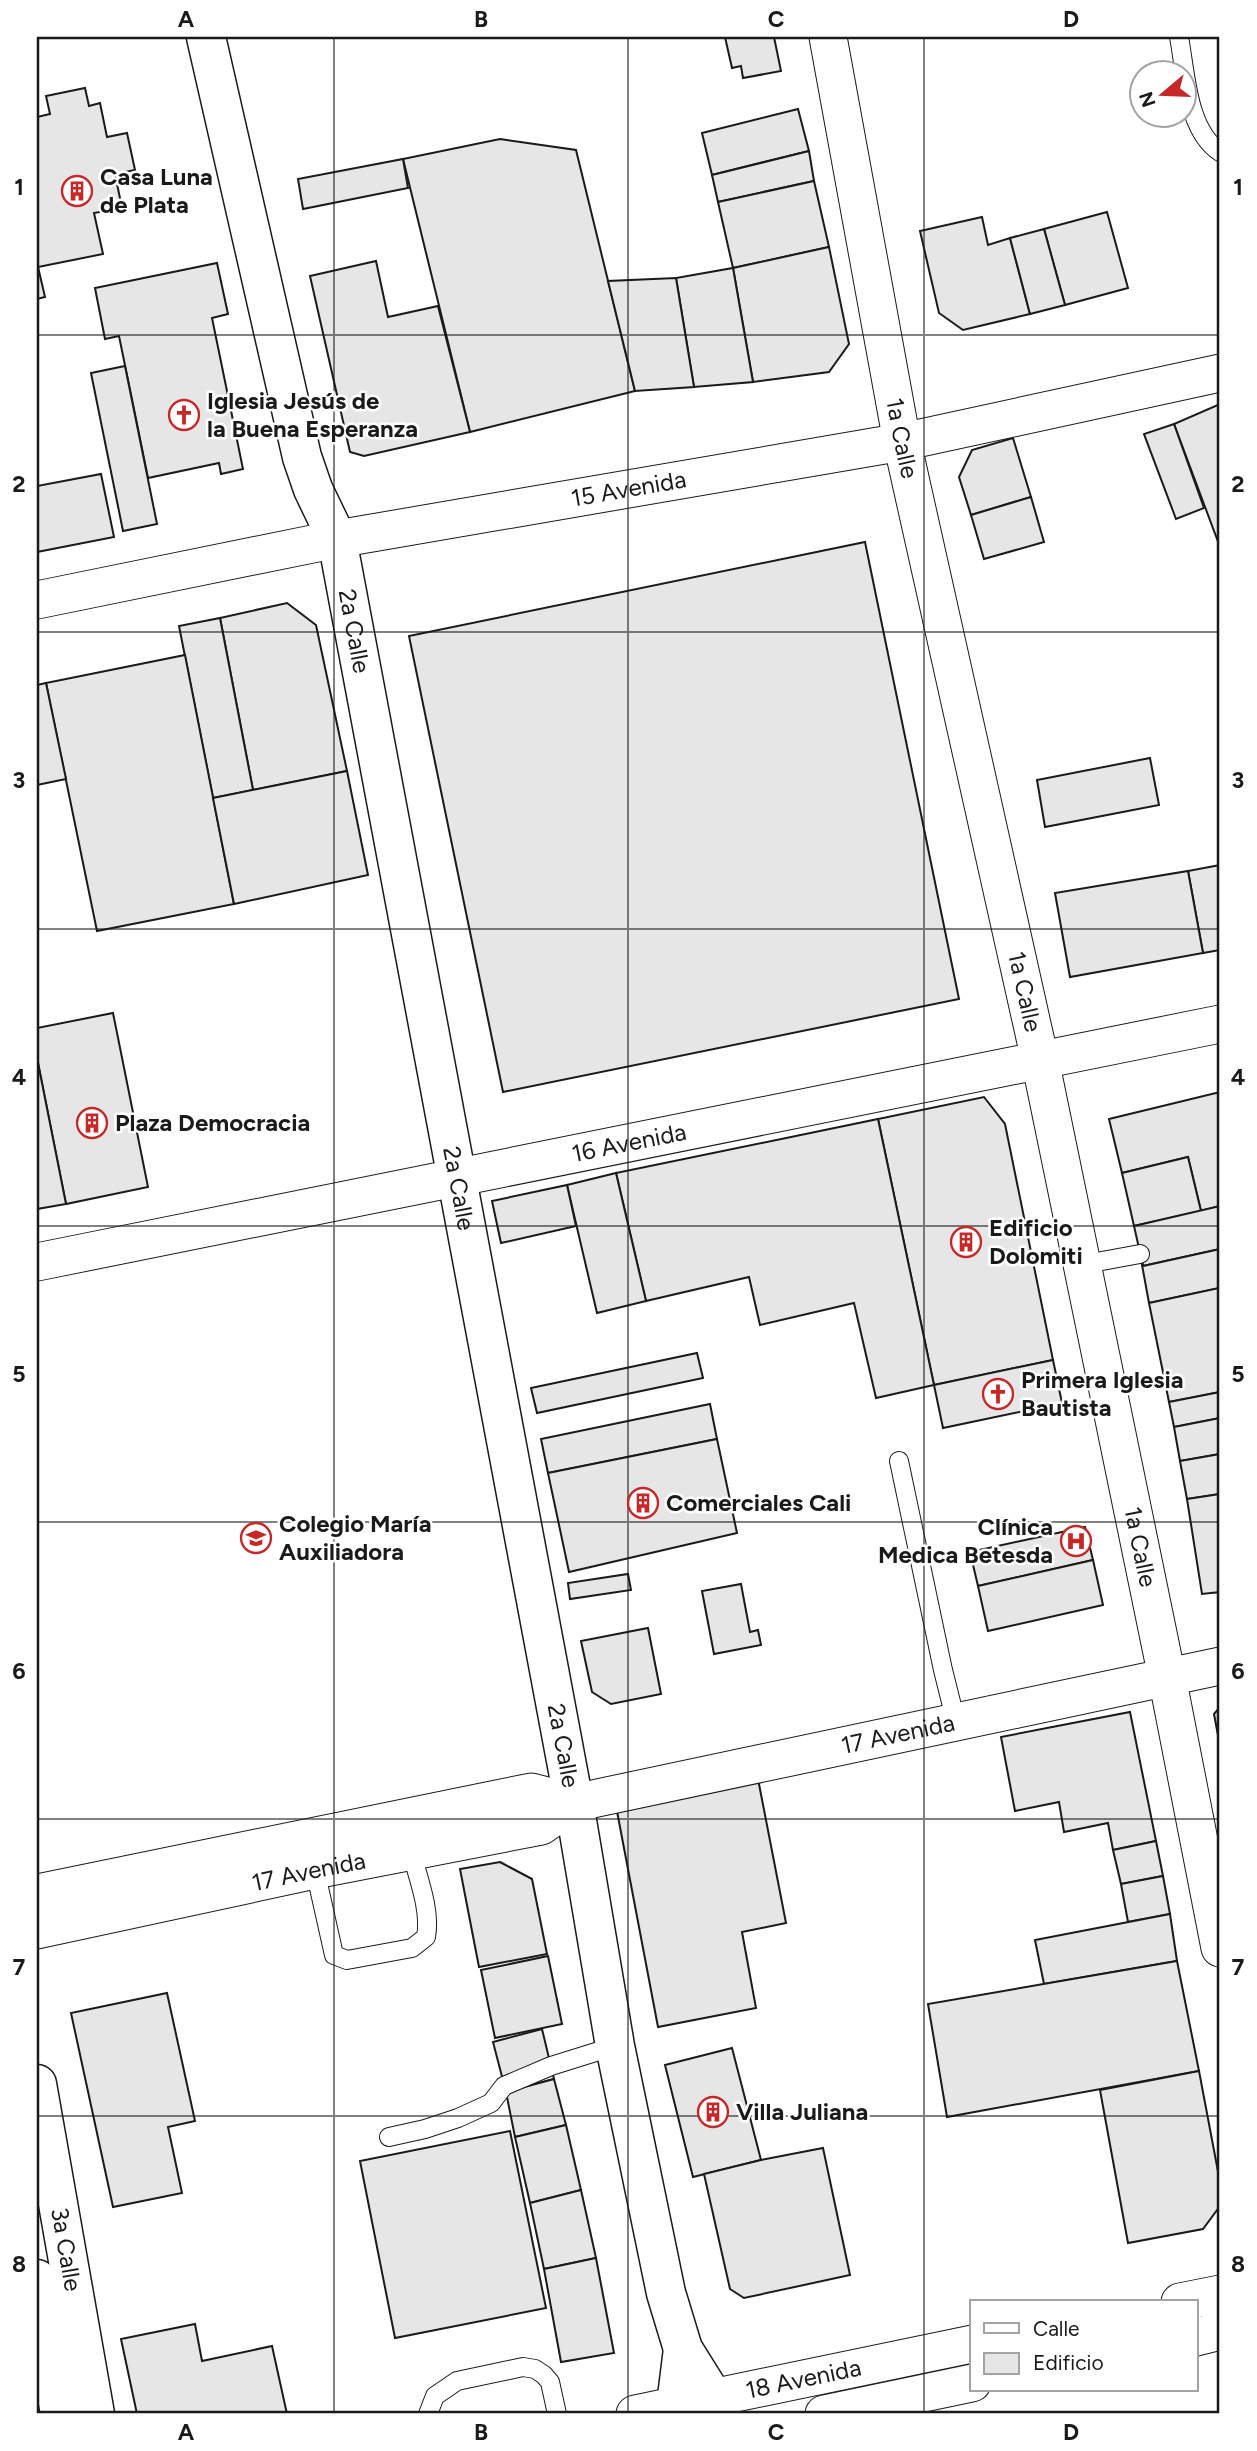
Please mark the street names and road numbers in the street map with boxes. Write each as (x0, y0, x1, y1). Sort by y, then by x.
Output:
street label: 1a Calle (880, 396, 925, 481)
street label: 15 Avenida (569, 464, 688, 513)
street label: 2a Calle (333, 587, 377, 676)
street label: 1a Calle (1002, 949, 1048, 1035)
street label: 16 Avenida (569, 1117, 689, 1168)
street label: 2a Calle (437, 1144, 481, 1233)
street label: 1a Calle (1118, 1504, 1163, 1590)
street label: 2a Calle (542, 1701, 586, 1790)
street label: 17 Avenida (838, 1708, 957, 1760)
street label: 17 Avenida (249, 1845, 368, 1897)
street label: 3a Calle (45, 2205, 88, 2293)
street label: 18 Avenida (743, 2352, 864, 2405)

